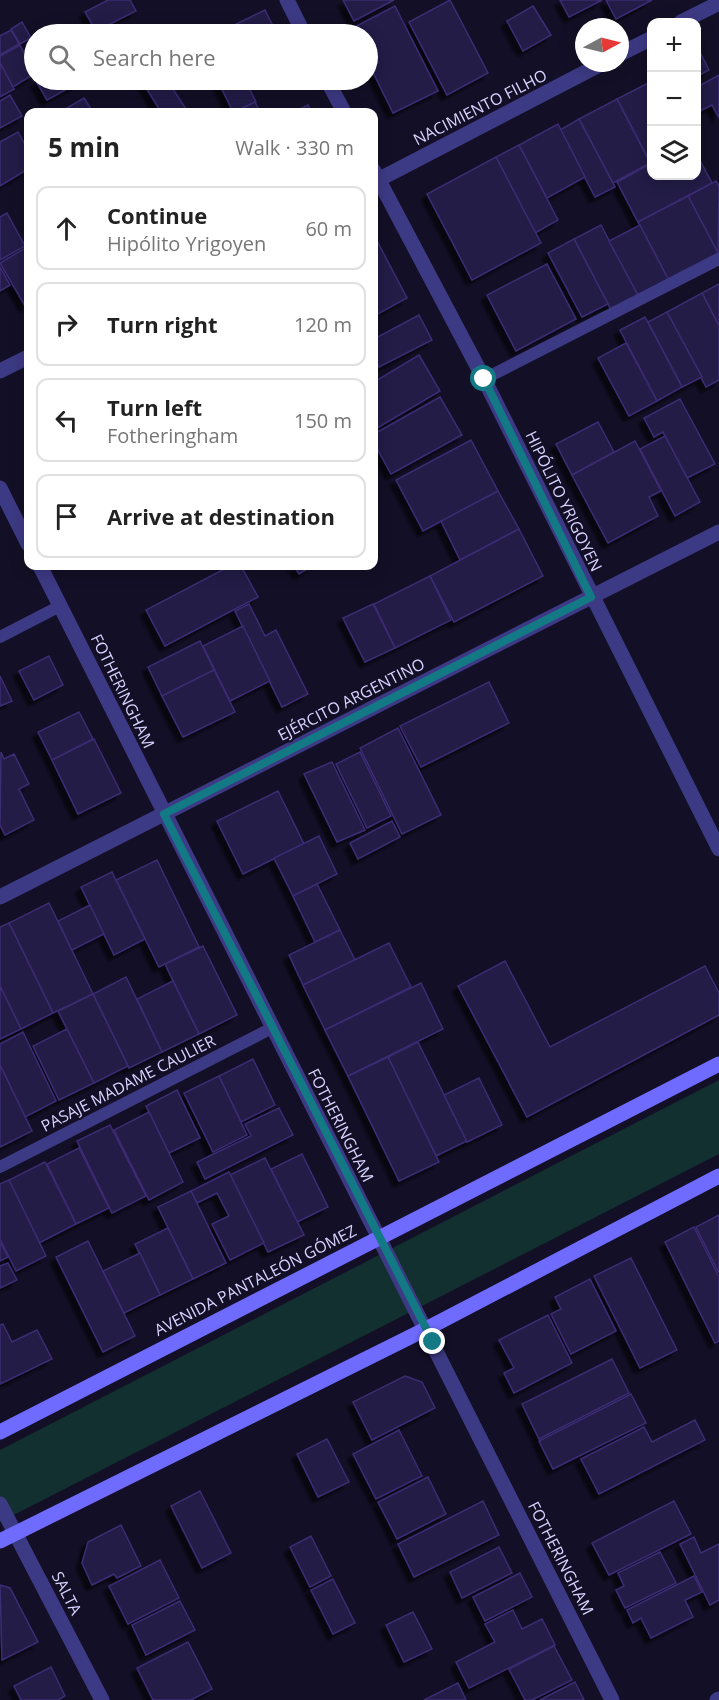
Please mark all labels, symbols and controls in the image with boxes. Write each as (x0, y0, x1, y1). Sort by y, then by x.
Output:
north arrow (575, 18, 629, 72)
map controls (647, 18, 701, 180)
button: + (647, 18, 701, 72)
search box (24, 24, 378, 90)
icon: search (45, 41, 78, 74)
text: Search here (93, 42, 216, 72)
street label: NACIMIENTO FILHO (409, 64, 551, 150)
button: − (647, 72, 701, 126)
button: layers (647, 126, 701, 180)
text: 5 min (48, 129, 120, 165)
text: Walk · 330 m (235, 134, 354, 161)
text: Continue (107, 200, 207, 230)
icon: ahead (50, 212, 83, 245)
text: 60 m (305, 215, 352, 242)
text: Hipólito Yrigoyen (107, 230, 266, 257)
icon: right (50, 308, 83, 341)
text: Turn right (107, 309, 218, 339)
text: 120 m (294, 311, 352, 338)
route start (470, 365, 496, 391)
text: Turn left (107, 392, 202, 422)
icon: left (50, 404, 83, 437)
text: 150 m (294, 407, 352, 434)
text: Fotheringham (107, 422, 238, 449)
street label: HIPÓLITO YRIGOYEN (520, 427, 608, 575)
icon: arrive (50, 500, 83, 533)
text: Arrive at destination (107, 501, 335, 531)
street label: FOTHERINGHAM (86, 630, 160, 752)
street label: EJÉRCITO ARGENTINO (274, 652, 428, 746)
street label: PASAJE MADAME CAULIER (37, 1029, 219, 1137)
street label: FOTHERINGHAM (303, 1065, 379, 1185)
street label: AVENIDA PANTALEÓN GÓMEZ (150, 1219, 360, 1341)
route end (419, 1328, 445, 1354)
street label: FOTHERINGHAM (523, 1498, 599, 1618)
street label: SALTA (47, 1567, 88, 1619)

